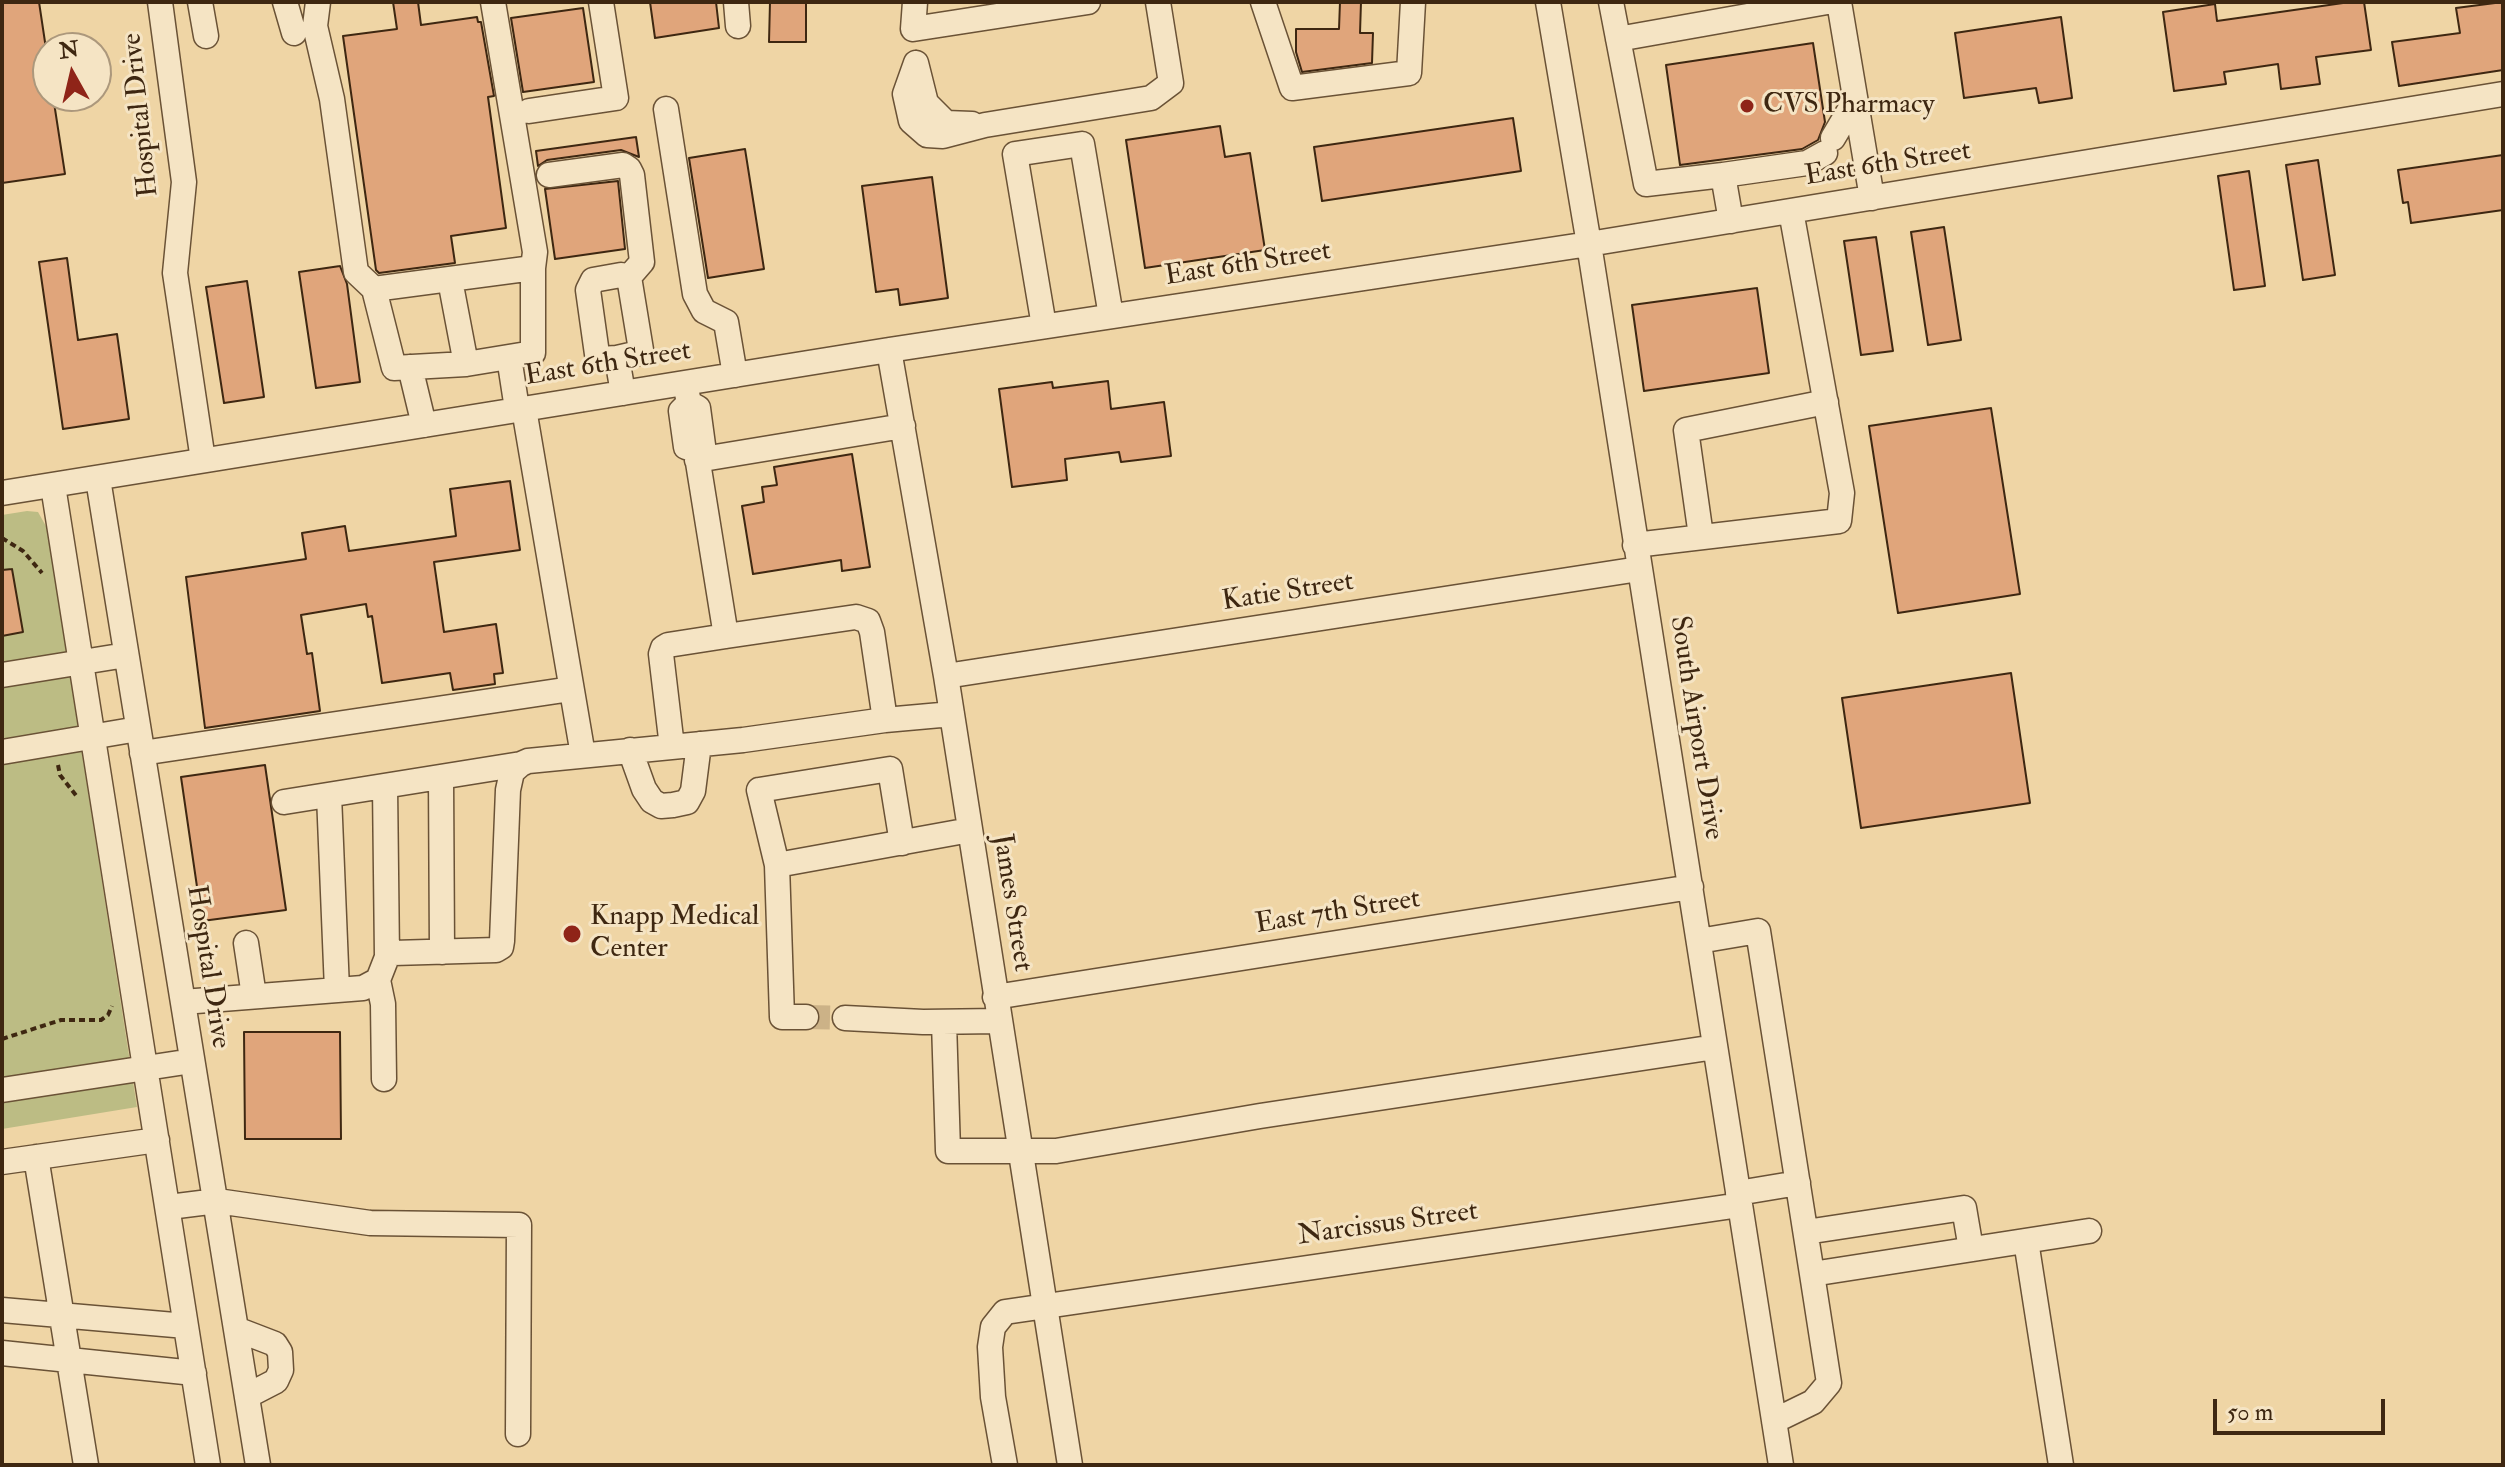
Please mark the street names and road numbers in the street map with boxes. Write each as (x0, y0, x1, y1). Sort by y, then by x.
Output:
street label: Hospital Drive (117, 31, 167, 199)
street label: East 6th Street (1803, 135, 1973, 195)
street label: East 6th Street (1163, 235, 1333, 295)
street label: East 6th Street (523, 335, 693, 395)
street label: Katie Street (1220, 566, 1356, 620)
street label: South Airport Drive (1661, 614, 1729, 842)
street label: James Street (984, 832, 1038, 974)
street label: Hospital Drive (178, 883, 236, 1051)
street label: East 7th Street (1253, 883, 1423, 943)
street label: Narcissus Street (1296, 1196, 1480, 1254)

